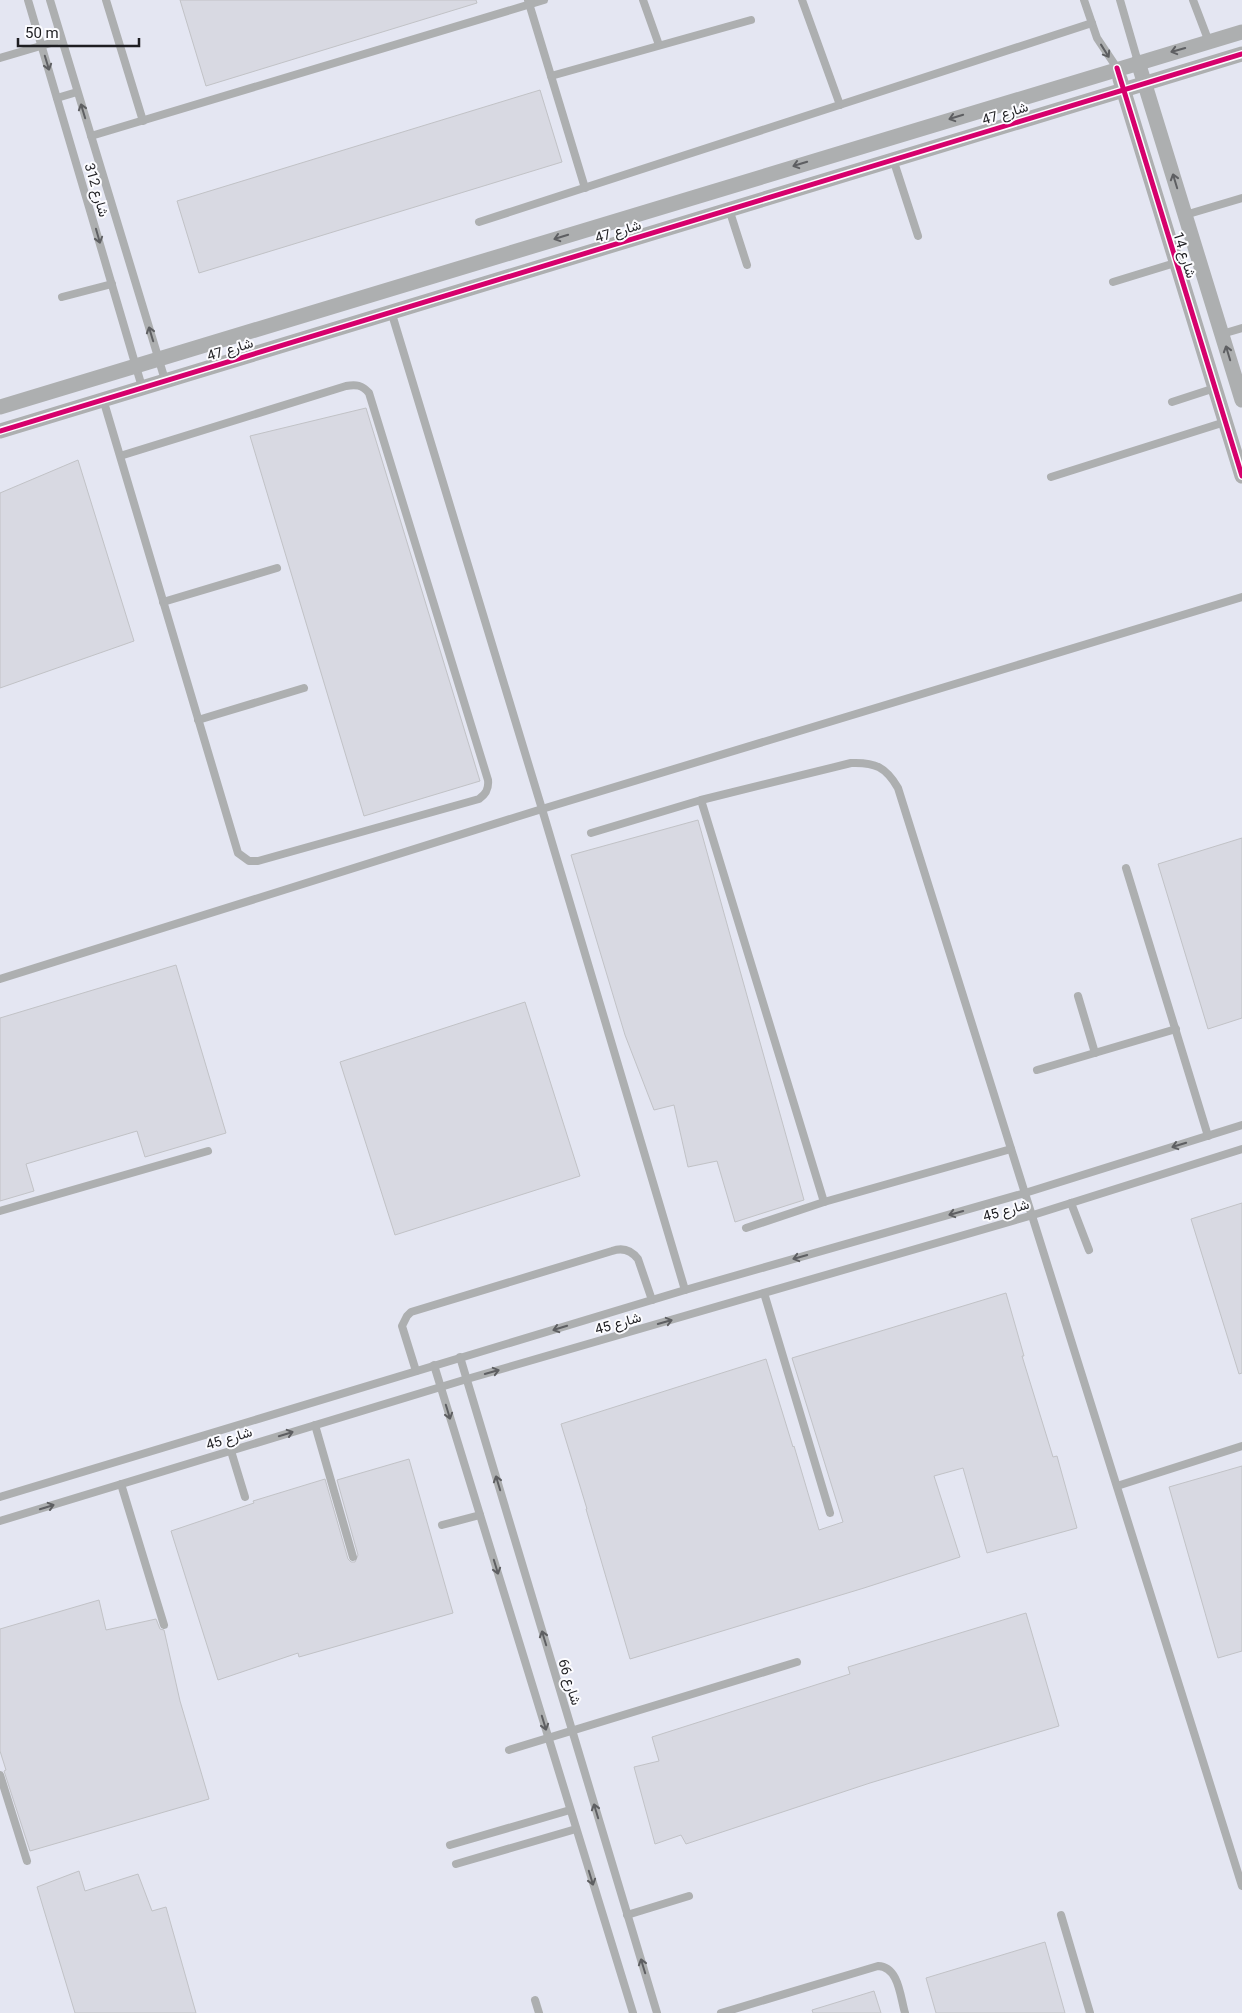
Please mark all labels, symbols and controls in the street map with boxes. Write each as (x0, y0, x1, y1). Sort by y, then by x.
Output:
scale bar (18, 15, 139, 47)
text: 50 m (25, 24, 59, 42)
one-way arrow (1101, 44, 1111, 58)
one-way arrow (1171, 46, 1187, 56)
one-way arrow (43, 55, 53, 71)
street label: شارع 47 (980, 98, 1031, 130)
one-way arrow (78, 104, 88, 120)
one-way arrow (948, 113, 964, 123)
one-way arrow (793, 160, 809, 170)
street label: شارع 312 (79, 161, 112, 220)
one-way arrow (1170, 174, 1179, 190)
street label: شارع 47 (593, 216, 644, 248)
one-way arrow (93, 228, 103, 244)
street label: شارع 14 (1168, 230, 1200, 281)
one-way arrow (553, 233, 569, 243)
one-way arrow (146, 326, 155, 342)
street label: شارع 47 (205, 334, 256, 366)
one-way arrow (1222, 346, 1232, 362)
one-way arrow (1171, 1141, 1187, 1151)
street label: شارع 45 (981, 1196, 1032, 1227)
one-way arrow (949, 1209, 965, 1218)
one-way arrow (792, 1253, 808, 1263)
street label: شارع 45 (593, 1309, 644, 1340)
one-way arrow (656, 1317, 672, 1326)
one-way arrow (552, 1323, 568, 1333)
one-way arrow (483, 1367, 499, 1377)
one-way arrow (444, 1404, 453, 1419)
street label: شارع 45 (204, 1423, 255, 1455)
one-way arrow (278, 1429, 294, 1439)
one-way arrow (492, 1475, 502, 1491)
one-way arrow (38, 1501, 54, 1511)
one-way arrow (491, 1559, 501, 1575)
one-way arrow (539, 1631, 549, 1647)
street label: شارع 66 (553, 1657, 585, 1708)
one-way arrow (539, 1714, 549, 1730)
one-way arrow (591, 1803, 601, 1819)
one-way arrow (587, 1870, 597, 1886)
one-way arrow (637, 1959, 647, 1975)

